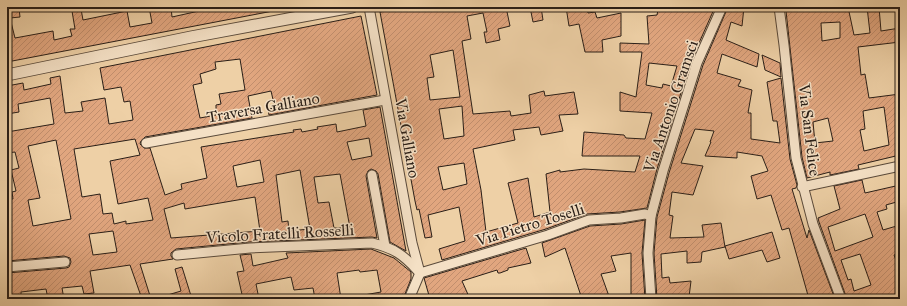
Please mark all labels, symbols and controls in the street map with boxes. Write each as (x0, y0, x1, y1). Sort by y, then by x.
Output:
street label: Via Antonio Gramsci (639, 37, 702, 176)
street label: Via San Felice (794, 82, 825, 178)
street label: Traversa Galliano (205, 88, 321, 127)
street label: Via Galliano (391, 96, 424, 180)
street label: Via Pietro Toselli (473, 199, 587, 250)
street label: Vicolo Fratelli Rosselli (204, 220, 355, 247)

